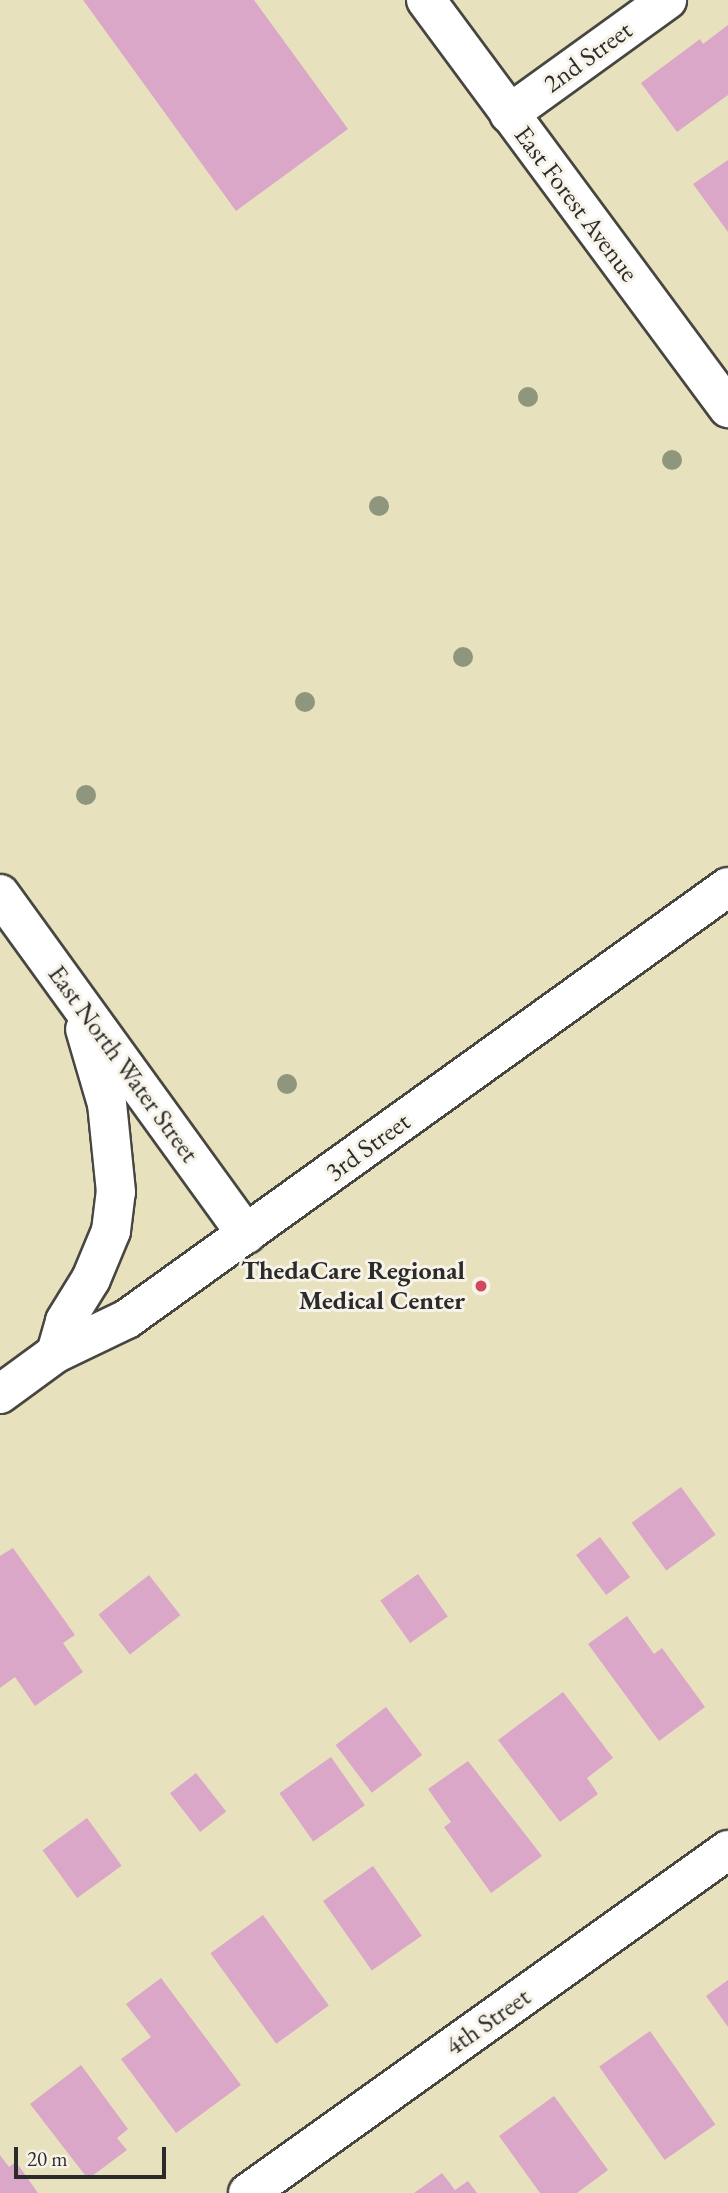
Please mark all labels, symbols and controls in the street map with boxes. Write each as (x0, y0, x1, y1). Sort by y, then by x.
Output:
street label: 2nd Street (538, 14, 638, 100)
street label: East Forest Avenue (507, 120, 645, 288)
street label: East North Water Street (41, 959, 205, 1169)
street label: 3rd Street (320, 1106, 416, 1188)
place label: ThedaCare Regional Medical Center (241, 1255, 465, 1316)
marker: ThedaCare Regional Medical Center (471, 1276, 491, 1296)
street label: 4th Street (440, 1982, 536, 2062)
scale bar (18, 2134, 170, 2178)
text: 20 m (27, 2145, 68, 2172)

